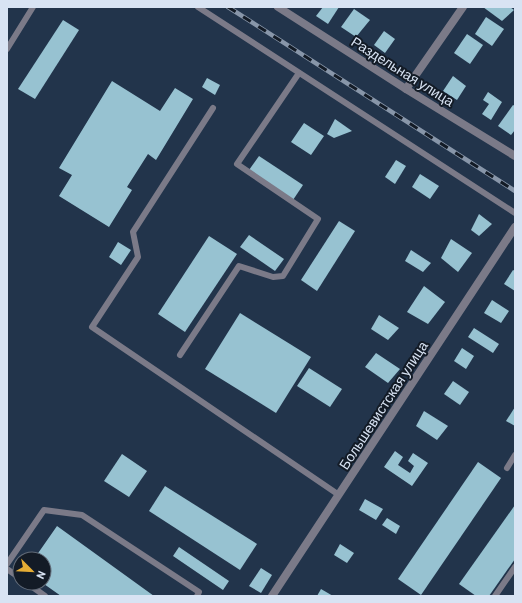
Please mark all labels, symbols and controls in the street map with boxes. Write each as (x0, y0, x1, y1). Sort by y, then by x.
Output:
street label: Раздельная улица (348, 33, 458, 110)
street label: Большевистская улица (335, 337, 431, 472)
north arrow (12, 551, 52, 591)
text: N (34, 569, 49, 581)

